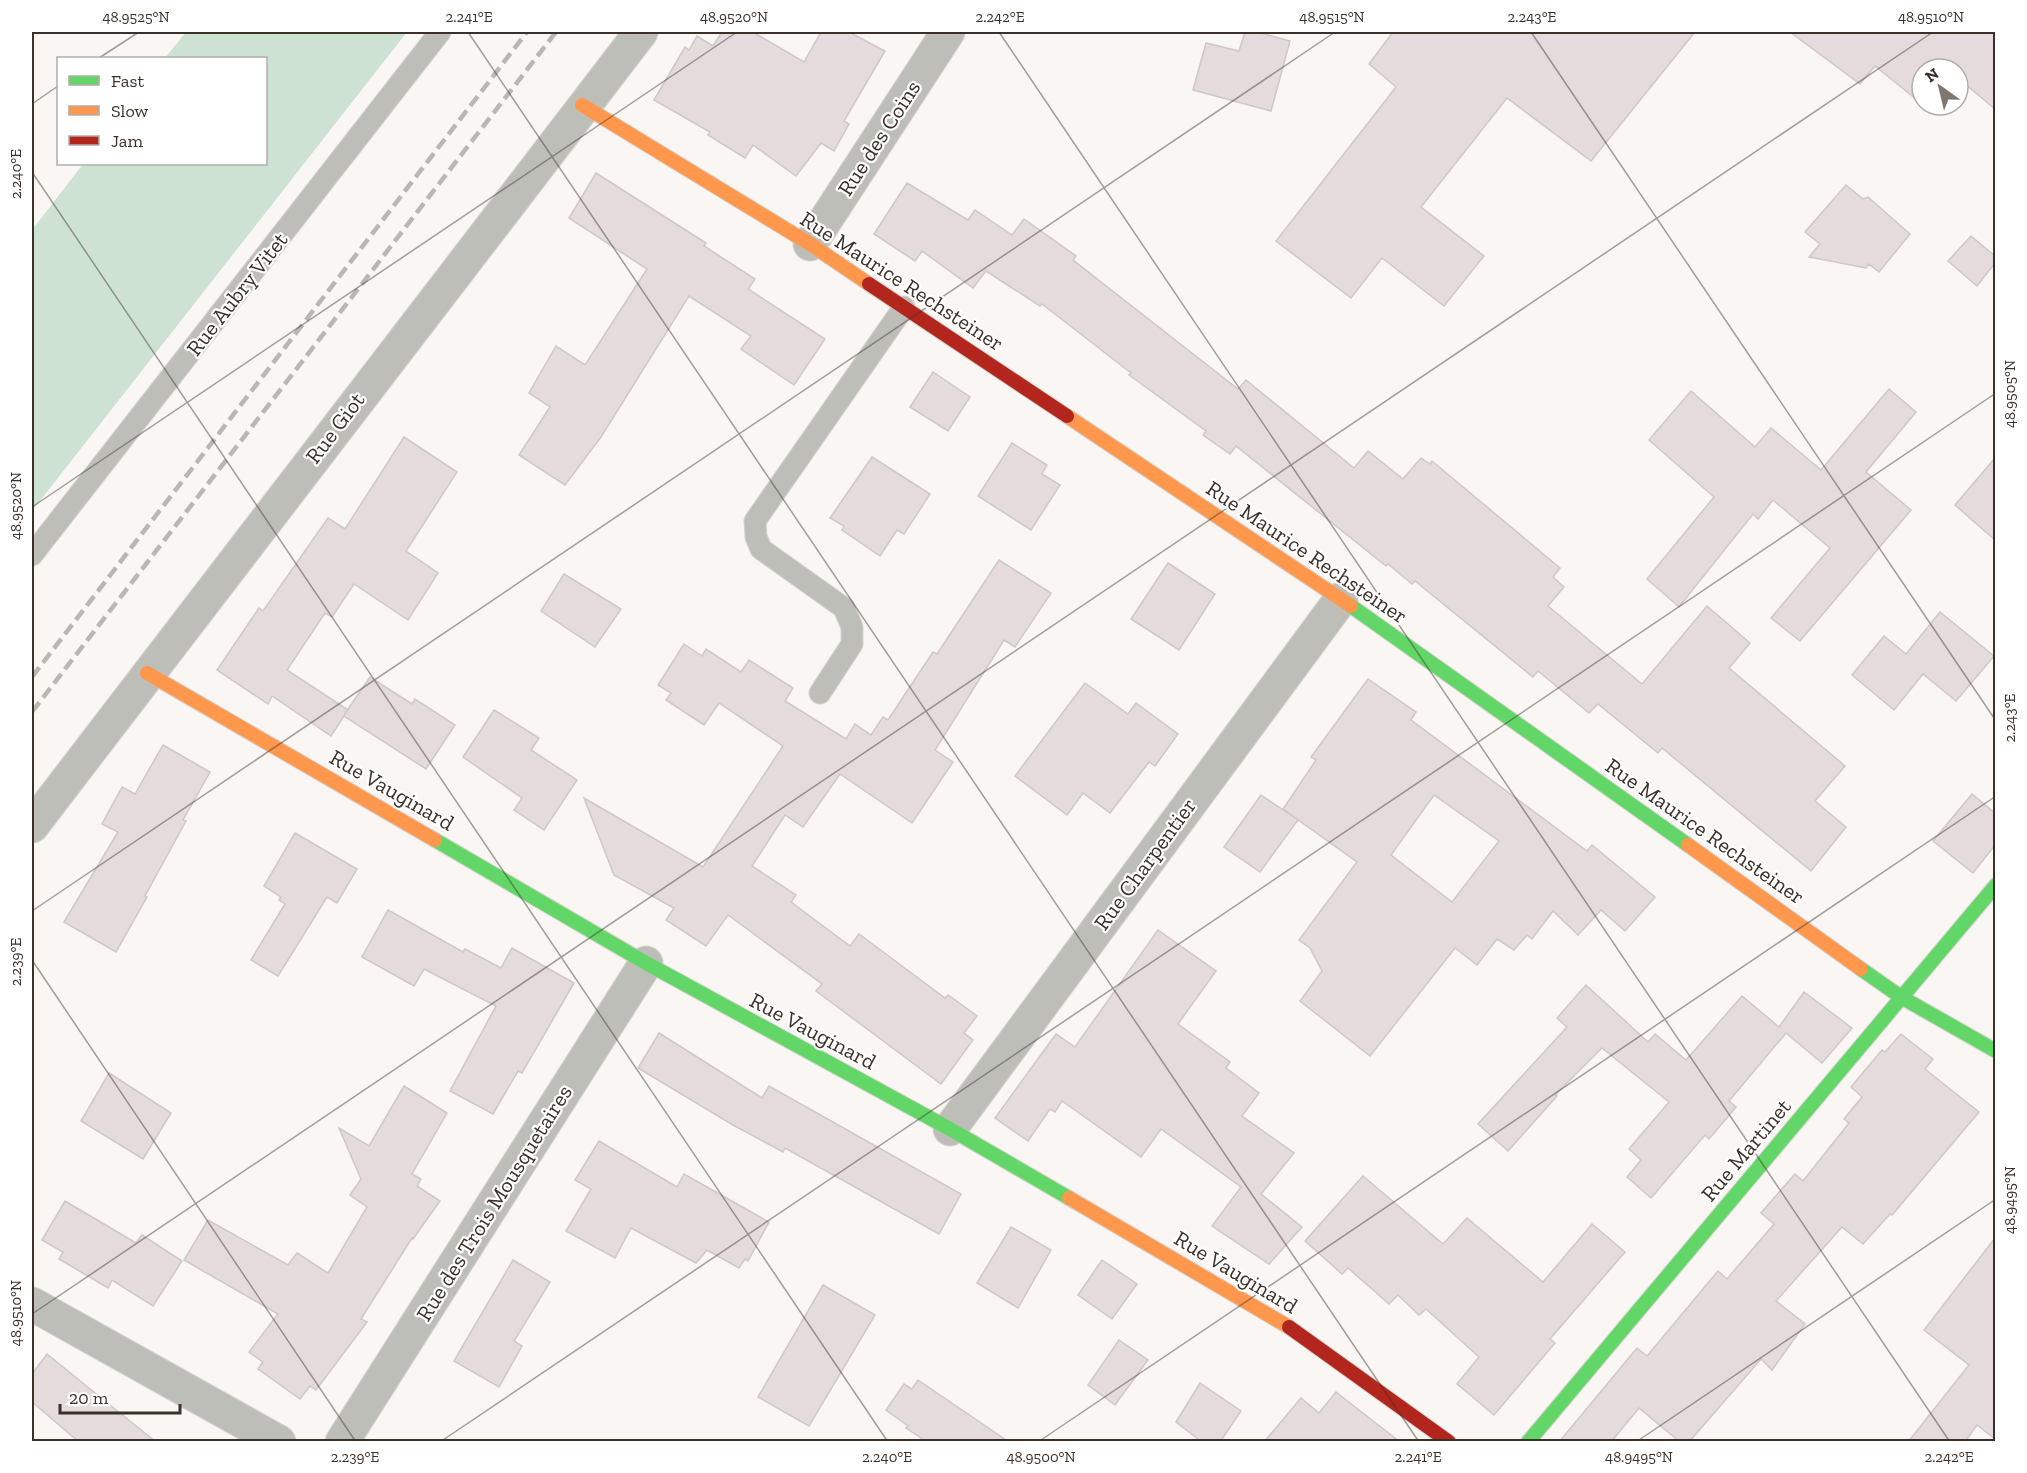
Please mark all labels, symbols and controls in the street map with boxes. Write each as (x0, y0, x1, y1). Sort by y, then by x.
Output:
text: 48.9525°N (102, 8, 170, 26)
text: 2.241°E (446, 8, 493, 26)
text: 48.9520°N (700, 8, 768, 26)
text: 2.242°E (975, 8, 1025, 26)
text: 48.9515°N (1299, 8, 1365, 26)
text: 2.243°E (1508, 8, 1557, 26)
text: 48.9510°N (1898, 8, 1964, 26)
legend (57, 57, 267, 165)
north arrow (1910, 57, 1970, 117)
text: N (1922, 64, 1942, 86)
text: Fast (111, 70, 144, 92)
street label: Rue des Coins (832, 75, 926, 201)
text: Slow (111, 100, 148, 122)
text: Jam (111, 130, 143, 152)
text: 2.240°E (7, 149, 25, 199)
street label: Rue Maurice Rechsteiner (795, 205, 1009, 357)
street label: Rue Aubry Vitet (180, 226, 294, 361)
text: 48.9505°N (2001, 360, 2019, 428)
street label: Rue Giot (300, 386, 371, 469)
text: 48.9520°N (7, 472, 25, 540)
street label: Rue Maurice Rechsteiner (1201, 475, 1413, 629)
text: 2.243°E (2001, 693, 2019, 742)
street label: Rue Vauginard (325, 744, 459, 836)
street label: Rue Maurice Rechsteiner (1600, 752, 1810, 910)
street label: Rue Charpentier (1088, 793, 1202, 935)
text: 2.239°E (7, 937, 25, 986)
street label: Rue Vauginard (745, 986, 881, 1076)
street label: Rue des Trois Mousquetaires (410, 1080, 578, 1326)
street label: Rue Martinet (1695, 1093, 1797, 1207)
text: 48.9495°N (2001, 1166, 2019, 1234)
street label: Rue Vauginard (1169, 1225, 1303, 1319)
text: 48.9510°N (7, 1280, 25, 1346)
scale bar (60, 1377, 180, 1415)
text: 20 m (69, 1387, 109, 1409)
text: 2.239°E (331, 1448, 380, 1466)
text: 2.240°E (862, 1448, 912, 1466)
text: 48.9500°N (1006, 1448, 1076, 1466)
text: 2.241°E (1395, 1448, 1442, 1466)
text: 48.9495°N (1605, 1448, 1673, 1466)
text: 2.242°E (1924, 1448, 1974, 1466)

